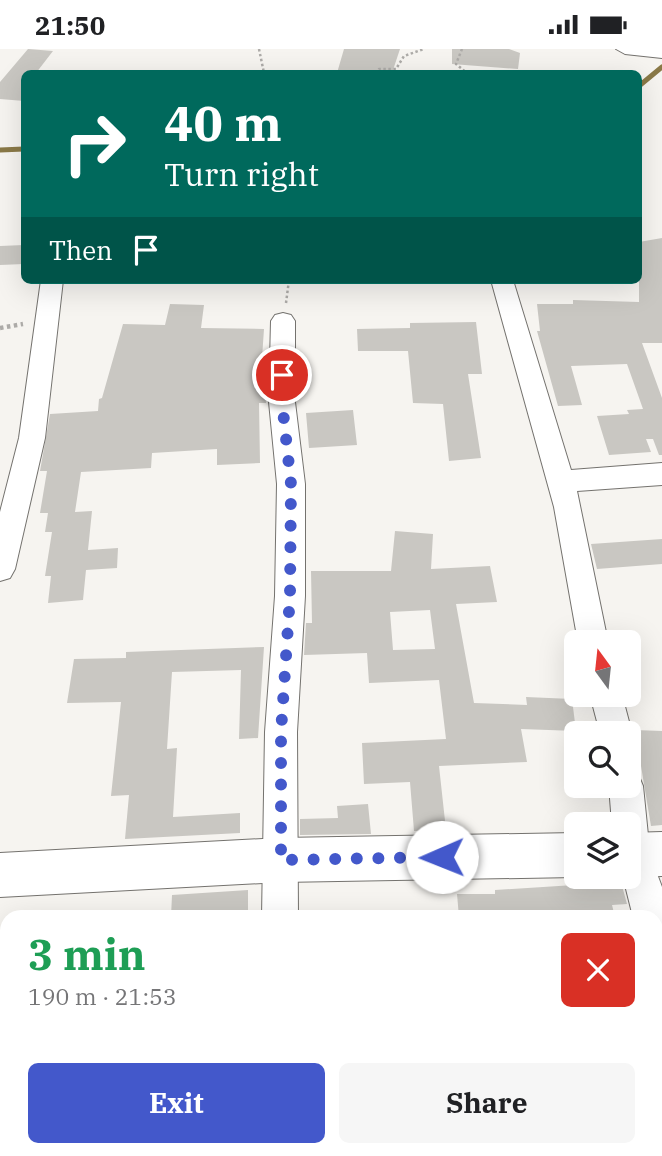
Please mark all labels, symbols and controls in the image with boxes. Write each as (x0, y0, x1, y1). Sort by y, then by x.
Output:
text: 21:50 (35, 8, 105, 42)
text: 40 m (164, 91, 282, 154)
icon: right (49, 98, 140, 189)
text: Turn right (164, 153, 319, 195)
icon: arrive (127, 231, 165, 269)
text: Then (49, 233, 113, 267)
pin (252, 345, 312, 405)
icon: arrive (263, 356, 301, 394)
north arrow (564, 630, 640, 707)
map controls (564, 630, 641, 889)
button: search (564, 721, 641, 798)
button: layers (564, 812, 641, 889)
position arrow (405, 820, 479, 894)
text: 3 min (28, 927, 146, 982)
button: close (561, 933, 635, 1007)
text: 190 m · 21:53 (28, 981, 177, 1011)
button: Exit (28, 1063, 325, 1143)
button: Share (339, 1063, 635, 1143)

